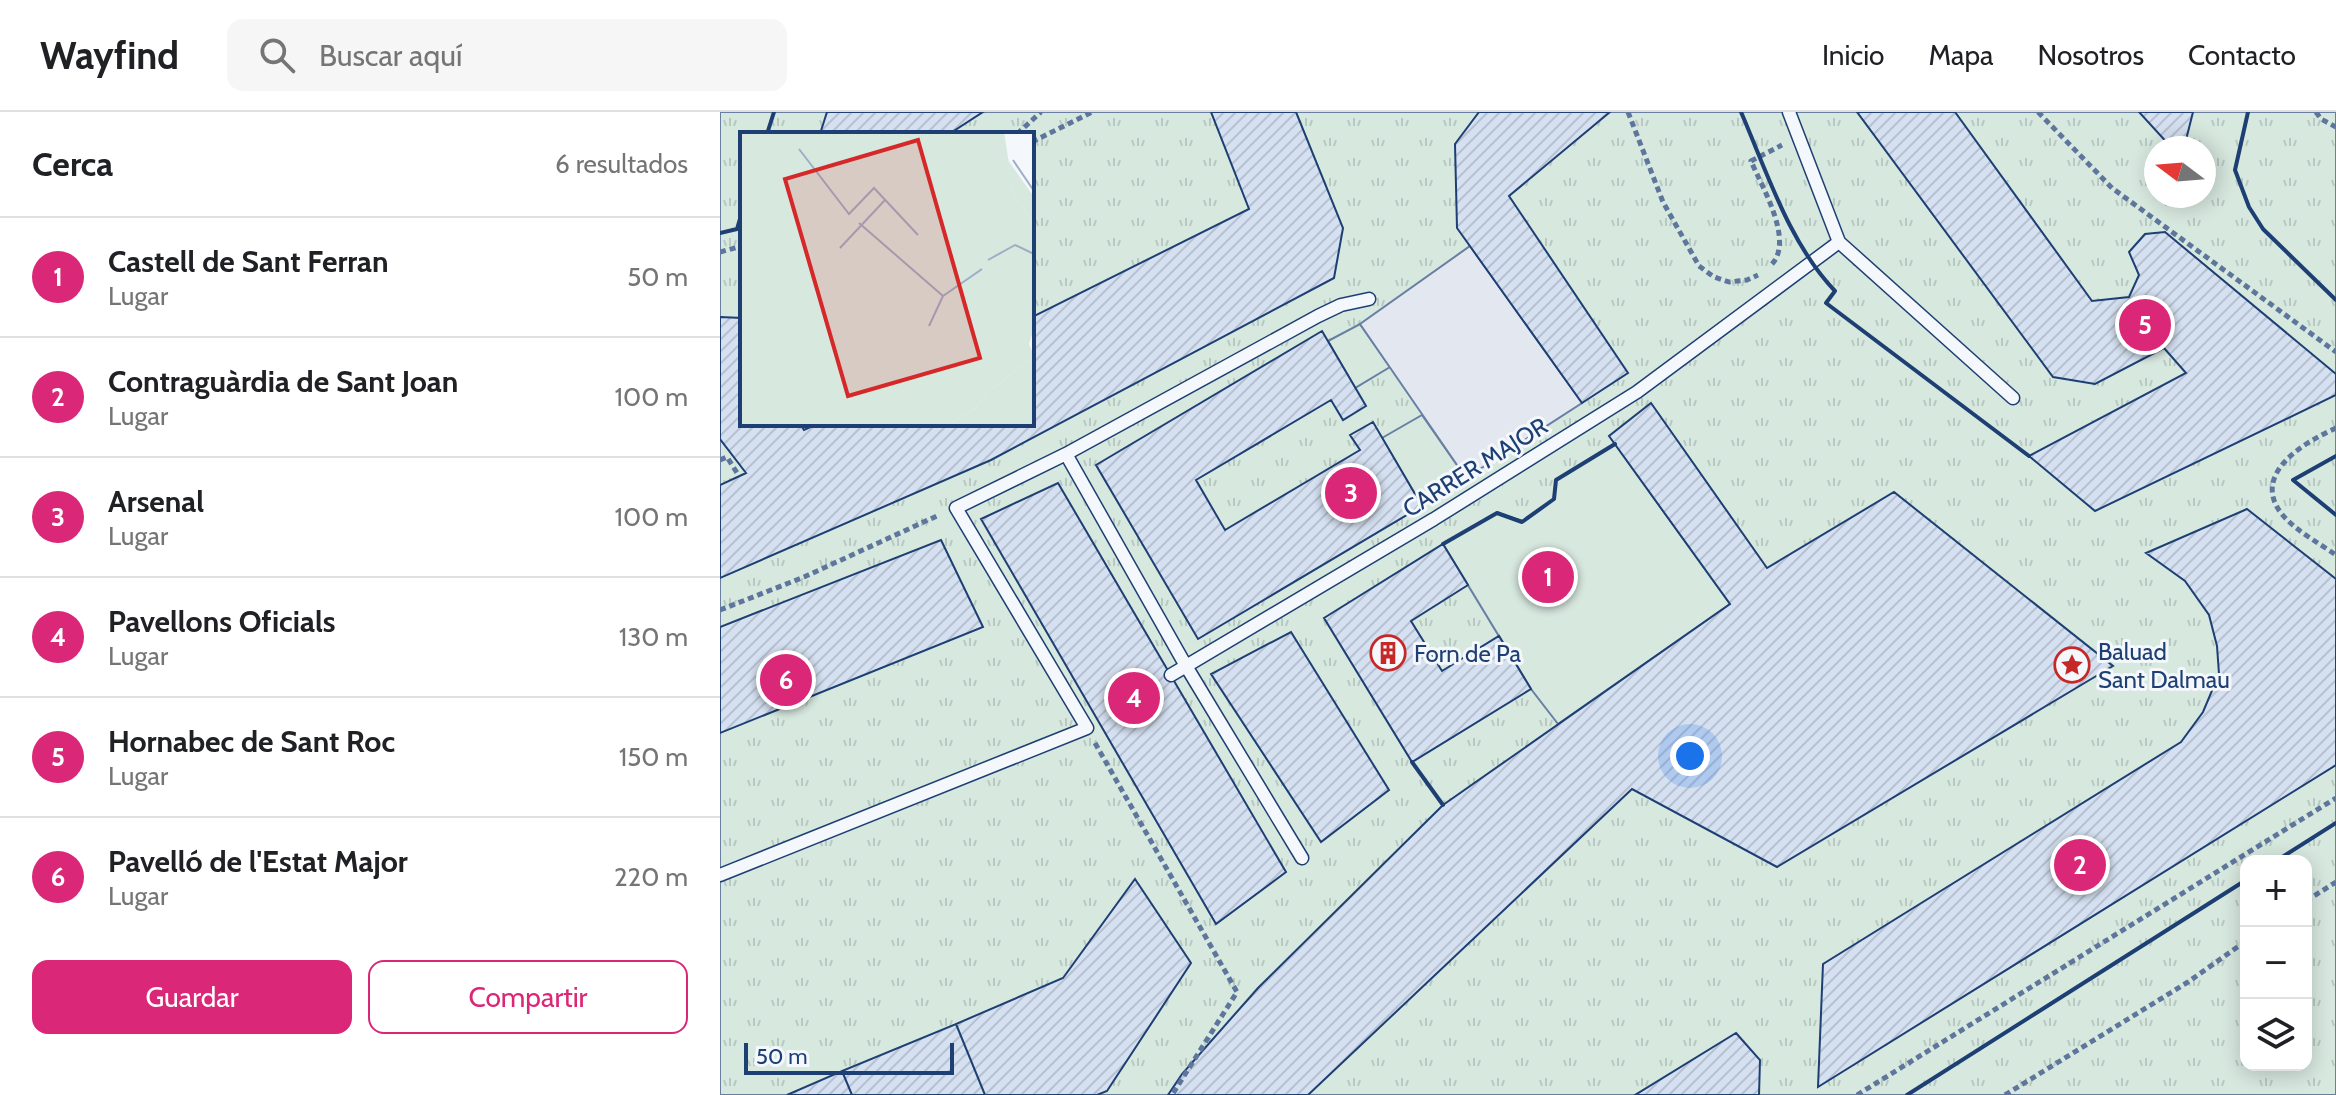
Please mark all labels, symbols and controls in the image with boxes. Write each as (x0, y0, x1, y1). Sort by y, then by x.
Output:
search box (227, 19, 787, 91)
text: Wayfind (40, 32, 179, 79)
icon: search (255, 33, 299, 77)
text: Buscar aquí (319, 37, 462, 74)
text: Inicio (1822, 38, 1885, 72)
text: Mapa (1929, 38, 1994, 72)
text: Nosotros (2038, 38, 2144, 72)
text: Contacto (2188, 38, 2296, 72)
inset map (740, 132, 1034, 426)
north arrow (2144, 136, 2216, 208)
text: Cerca (32, 143, 113, 185)
text: 6 resultados (555, 148, 688, 180)
text: Castell de Sant Ferran (108, 243, 389, 280)
text: 1 (53, 261, 63, 293)
text: 50 m (627, 261, 688, 293)
text: Lugar (108, 280, 168, 312)
pin: 5 (2119, 295, 2171, 355)
text: Contraguàrdia de Sant Joan (108, 363, 458, 400)
text: 2 (51, 381, 65, 413)
text: 100 m (615, 381, 688, 413)
text: Lugar (108, 400, 168, 432)
street label: CARRER MAJOR (1397, 411, 1553, 523)
pin: 3 (1325, 463, 1377, 523)
text: Arsenal (108, 483, 204, 520)
text: 3 (51, 501, 65, 533)
text: 100 m (615, 501, 688, 533)
text: Lugar (108, 520, 168, 552)
pin: 1 (1522, 547, 1574, 607)
text: Pavellons Oficials (108, 603, 335, 640)
text: 4 (50, 621, 66, 653)
text: 130 m (619, 621, 688, 653)
building icon: Forn de Pa (1369, 634, 1407, 672)
place label: Baluad Sant Dalmau (2098, 637, 2230, 694)
place label: Forn de Pa (1414, 639, 1521, 668)
text: Lugar (108, 640, 168, 672)
place icon: Baluad Sant Dalmau (2053, 646, 2091, 684)
pin: 6 (760, 650, 812, 710)
pin: 4 (1108, 668, 1160, 728)
text: Hornabec de Sant Roc (108, 723, 395, 760)
your location (1670, 736, 1710, 776)
text: 5 (51, 741, 65, 773)
text: 150 m (619, 741, 688, 773)
text: Lugar (108, 760, 168, 792)
pin: 2 (2054, 835, 2106, 895)
text: Pavelló de l'Estat Major (108, 843, 408, 880)
map controls (2240, 855, 2312, 1071)
button: + (2240, 855, 2312, 927)
text: 6 (51, 861, 65, 893)
text: 220 m (614, 861, 688, 893)
text: Lugar (108, 880, 168, 912)
button: − (2240, 927, 2312, 999)
button: Guardar (32, 960, 352, 1034)
button: Compartir (368, 960, 688, 1034)
button: layers (2240, 999, 2312, 1071)
scale bar (744, 1039, 954, 1075)
text: 50 m (756, 1043, 808, 1070)

